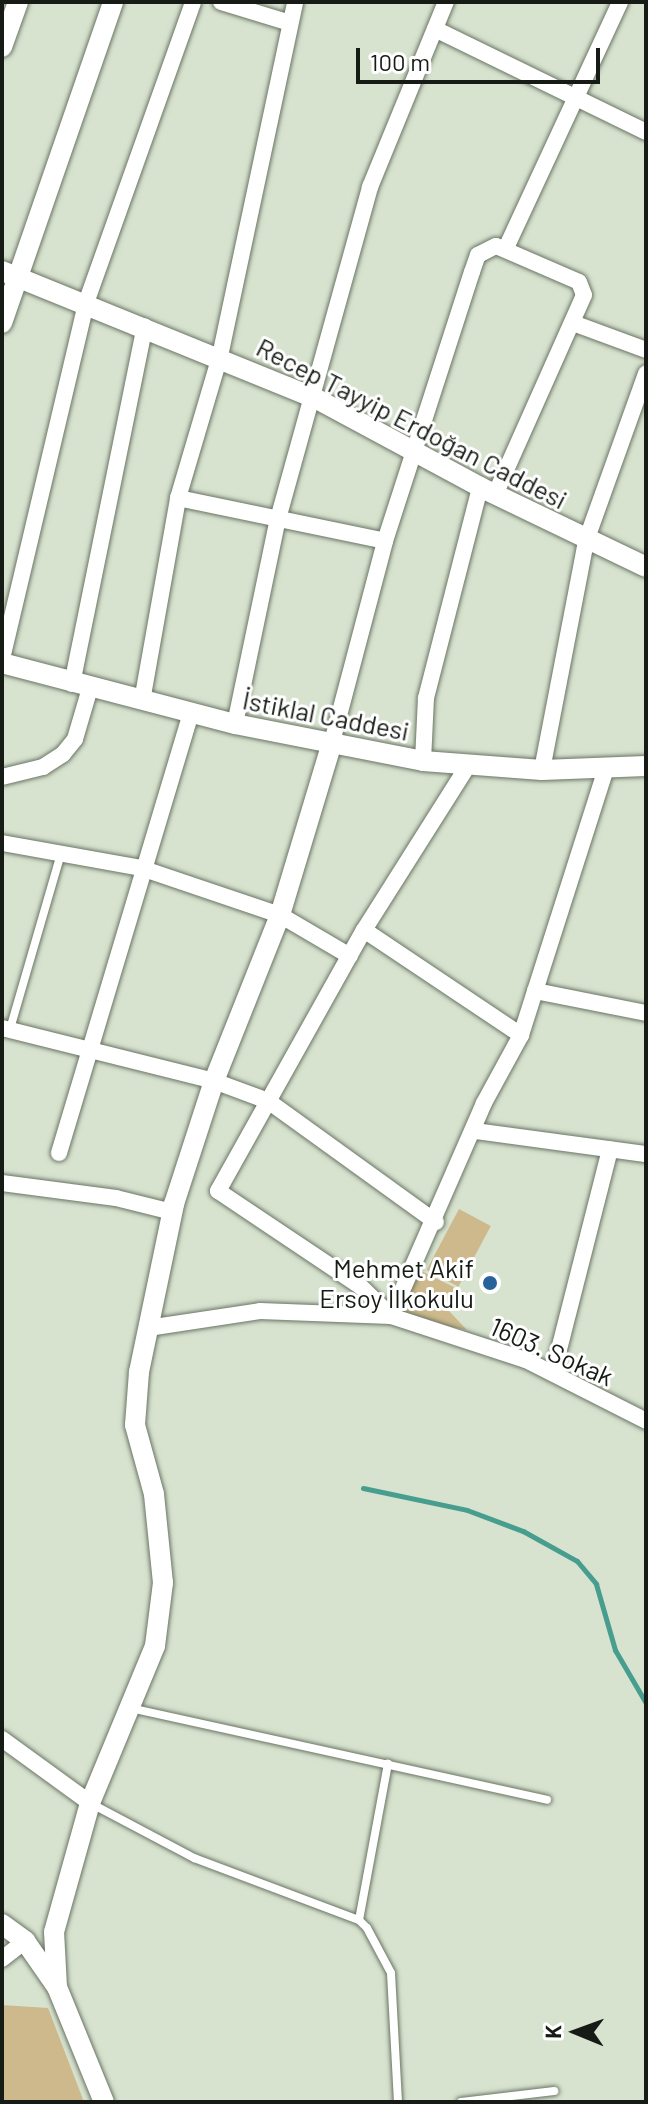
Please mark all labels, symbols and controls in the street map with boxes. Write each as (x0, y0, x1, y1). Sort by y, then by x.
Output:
scale bar (360, 32, 604, 82)
text: 100 m (370, 47, 430, 76)
street label: Recep Tayyip Erdoğan Caddesi (252, 331, 572, 515)
street label: İstiklal Caddesi (240, 684, 412, 746)
place label: Mehmet Akif Ersoy İlkokulu (319, 1252, 474, 1314)
marker: Mehmet Akif Ersoy İlkokulu (481, 1274, 499, 1292)
street label: 1603. Sokak (486, 1310, 618, 1392)
north arrow (536, 1992, 616, 2072)
text: K (539, 2024, 565, 2039)

